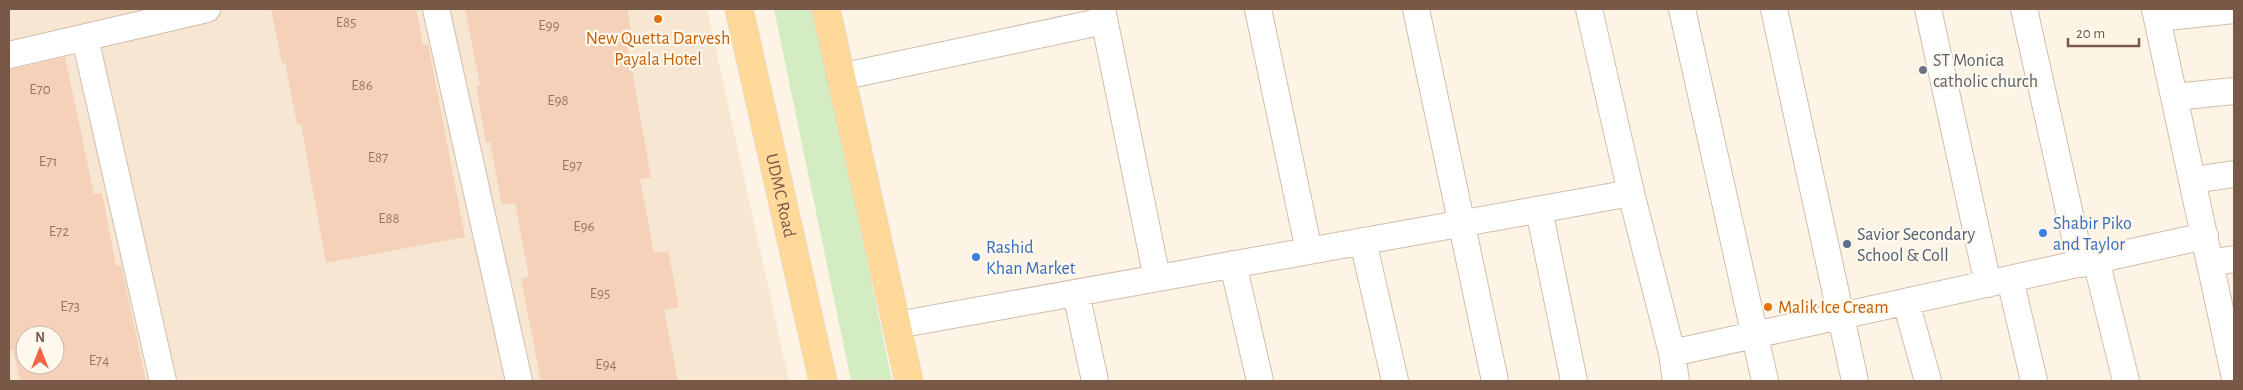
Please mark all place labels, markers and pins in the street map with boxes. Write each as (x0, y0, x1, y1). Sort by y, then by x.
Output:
marker: New Quetta Darvesh Payala Hotel (652, 13, 664, 25)
place label: New Quetta Darvesh Payala Hotel (586, 30, 730, 69)
place label: ST Monica catholic church (1933, 52, 2038, 91)
marker: ST Monica catholic church (1917, 64, 1929, 76)
place label: Shabir Piko and Taylor (2053, 215, 2132, 254)
place label: Savior Secondary School & Coll (1857, 226, 1975, 265)
marker: Shabir Piko and Taylor (2037, 227, 2049, 239)
marker: Savior Secondary School & Coll (1841, 238, 1853, 250)
place label: Rashid Khan Market (986, 239, 1076, 278)
marker: Rashid Khan Market (970, 251, 982, 263)
place label: Malik Ice Cream (1778, 299, 1889, 317)
marker: Malik Ice Cream (1762, 301, 1774, 313)

